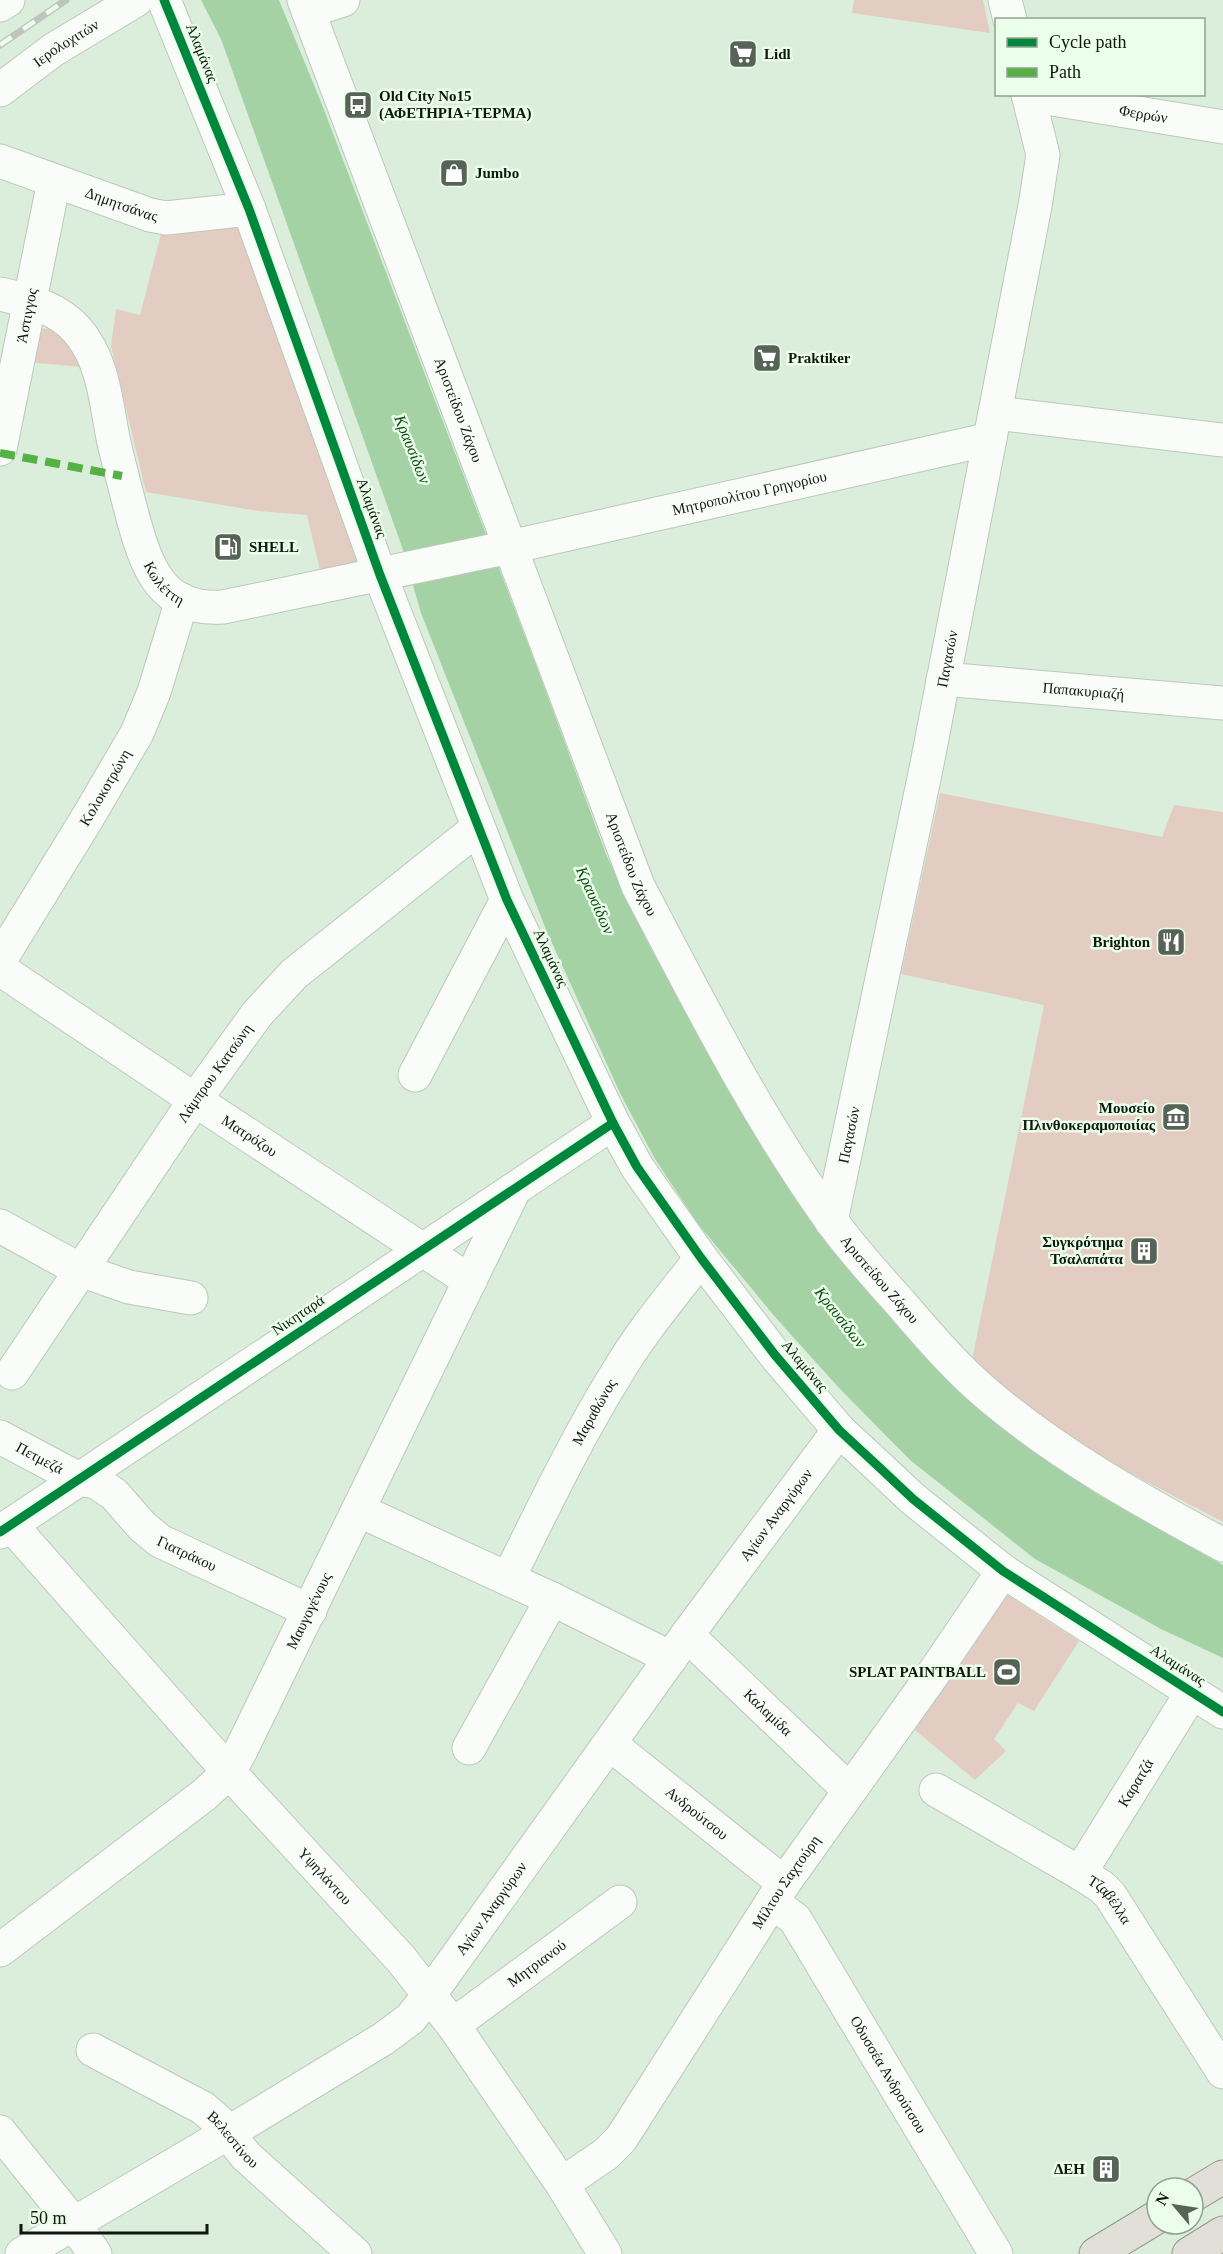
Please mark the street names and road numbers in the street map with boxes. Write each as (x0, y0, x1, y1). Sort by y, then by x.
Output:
street label: Ιερολοχιτών (30, 16, 102, 70)
street label: Αλαμάνας (183, 21, 221, 85)
street label: Φερρών (1118, 102, 1169, 126)
street label: Δημητσάνας (83, 184, 159, 224)
street label: Άστιγγος (14, 287, 40, 345)
street label: Αριστείδου Ζάχου (431, 355, 486, 465)
street label: Μητροπολίτου Γρηγορίου (671, 468, 828, 518)
street label: Αλαμάνας (354, 476, 390, 540)
street label: Κωλέττη (141, 559, 187, 608)
street label: Παγασών (934, 629, 961, 689)
street label: Παπακυριαζή (1042, 680, 1125, 703)
street label: Κολοκοτρώνη (77, 746, 134, 829)
street label: Αριστείδου Ζάχου (603, 810, 660, 919)
street label: Αλαμάνας (531, 926, 571, 990)
street label: Λάμπρου Κατσώνη (174, 1021, 255, 1126)
street label: Παγασών (835, 1105, 863, 1165)
street label: Ματρόζου (219, 1112, 280, 1160)
street label: Αριστείδου Ζάχου (838, 1232, 922, 1326)
street label: Νικηταρά (269, 1292, 327, 1338)
street label: Αλαμάνας (779, 1337, 831, 1395)
street label: Μαραθώνος (569, 1376, 620, 1448)
street label: Πετμεζά (13, 1439, 66, 1477)
street label: Αγίων Αναργύρων (737, 1466, 816, 1564)
street label: Γιατράκου (155, 1533, 219, 1574)
street label: Μαυγογένους (283, 1570, 334, 1652)
street label: Αλαμάνας (1147, 1641, 1209, 1689)
street label: Καλαμίδα (741, 1686, 795, 1739)
street label: Καρατζά (1115, 1756, 1157, 1810)
street label: Ανδρούτσου (662, 1784, 731, 1843)
street label: Μίλτου Σαχτούρη (749, 1832, 823, 1932)
street label: Υψηλάντου (295, 1845, 355, 1908)
street label: Αγίων Αναργύρων (453, 1859, 530, 1958)
street label: Τζαβέλλα (1085, 1872, 1135, 1927)
street label: Μητριανού (504, 1937, 569, 1990)
street label: Οδυσσέα Ανδρούτσου (847, 2013, 930, 2136)
street label: Βελεστίνου (204, 2108, 262, 2171)

